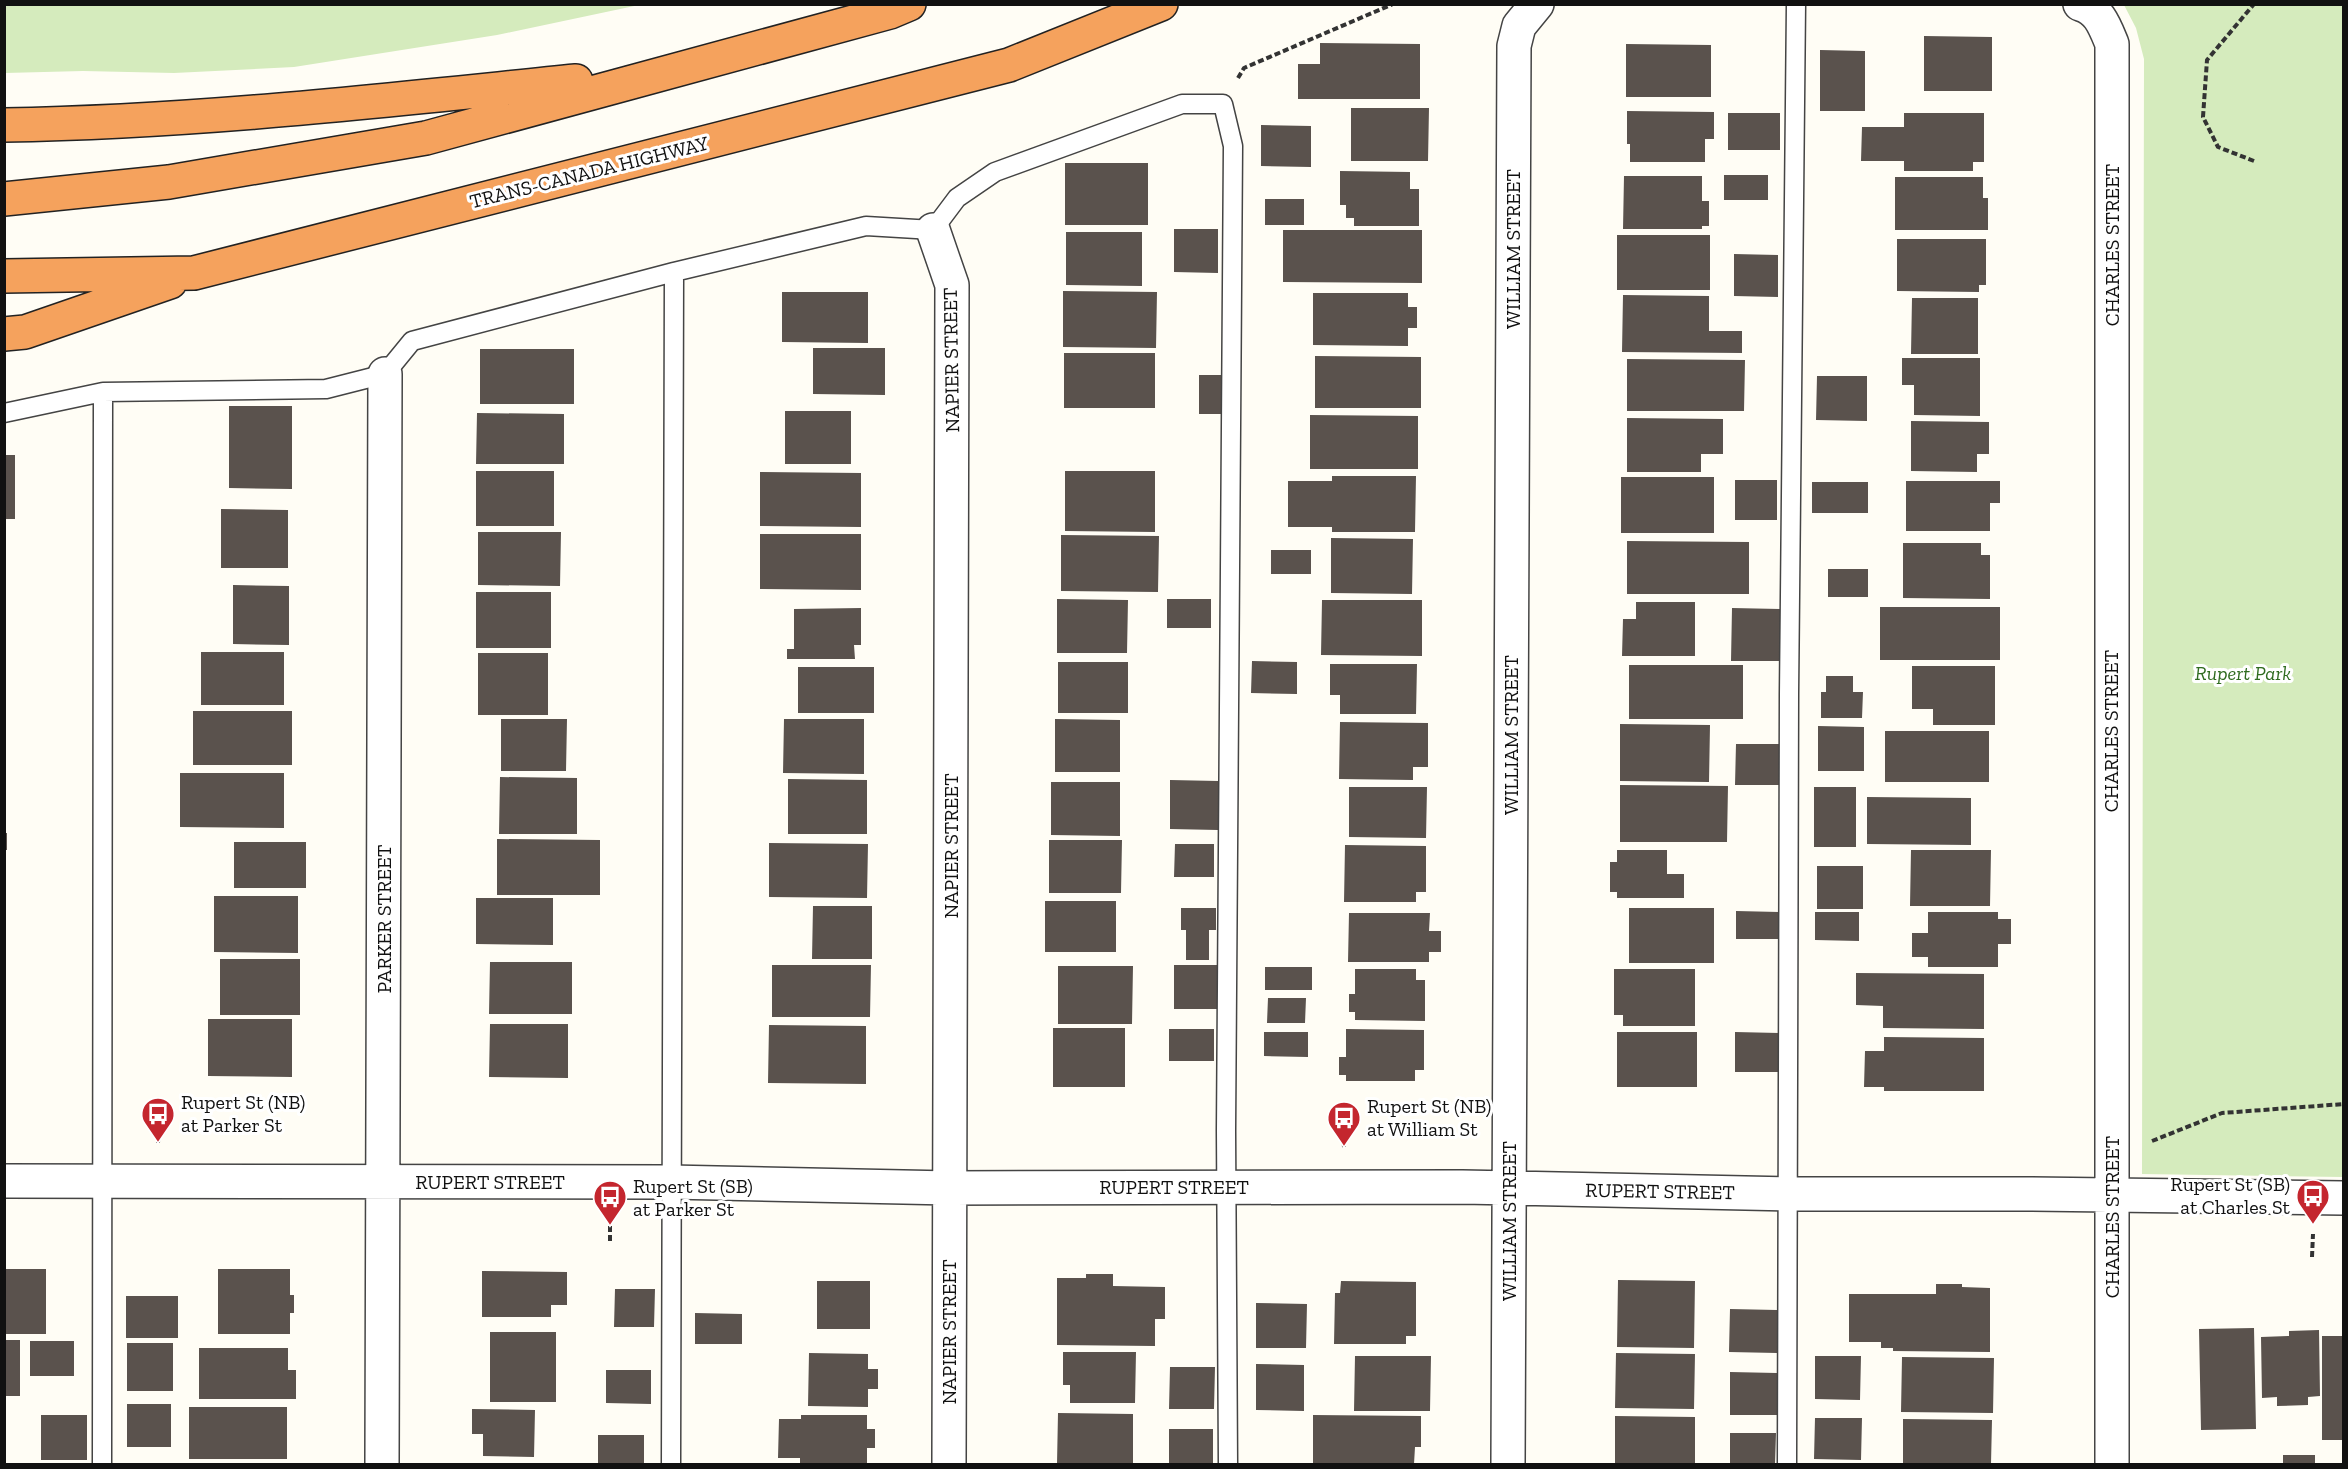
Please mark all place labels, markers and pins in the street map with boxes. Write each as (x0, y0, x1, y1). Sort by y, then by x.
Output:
place label: Rupert St (NB) at Parker St (181, 1090, 305, 1137)
place label: Rupert St (NB) at William St (1367, 1094, 1491, 1141)
bus stop icon: Rupert St (NB) at Parker St (140, 1096, 176, 1143)
bus stop icon: Rupert St (NB) at William St (1326, 1100, 1362, 1147)
place label: Rupert St (SB) at Charles St (2170, 1172, 2291, 1219)
place label: Rupert St (SB) at Parker St (633, 1174, 753, 1221)
bus stop icon: Rupert St (SB) at Charles St (2295, 1178, 2331, 1225)
bus stop icon: Rupert St (SB) at Parker St (592, 1179, 628, 1226)

